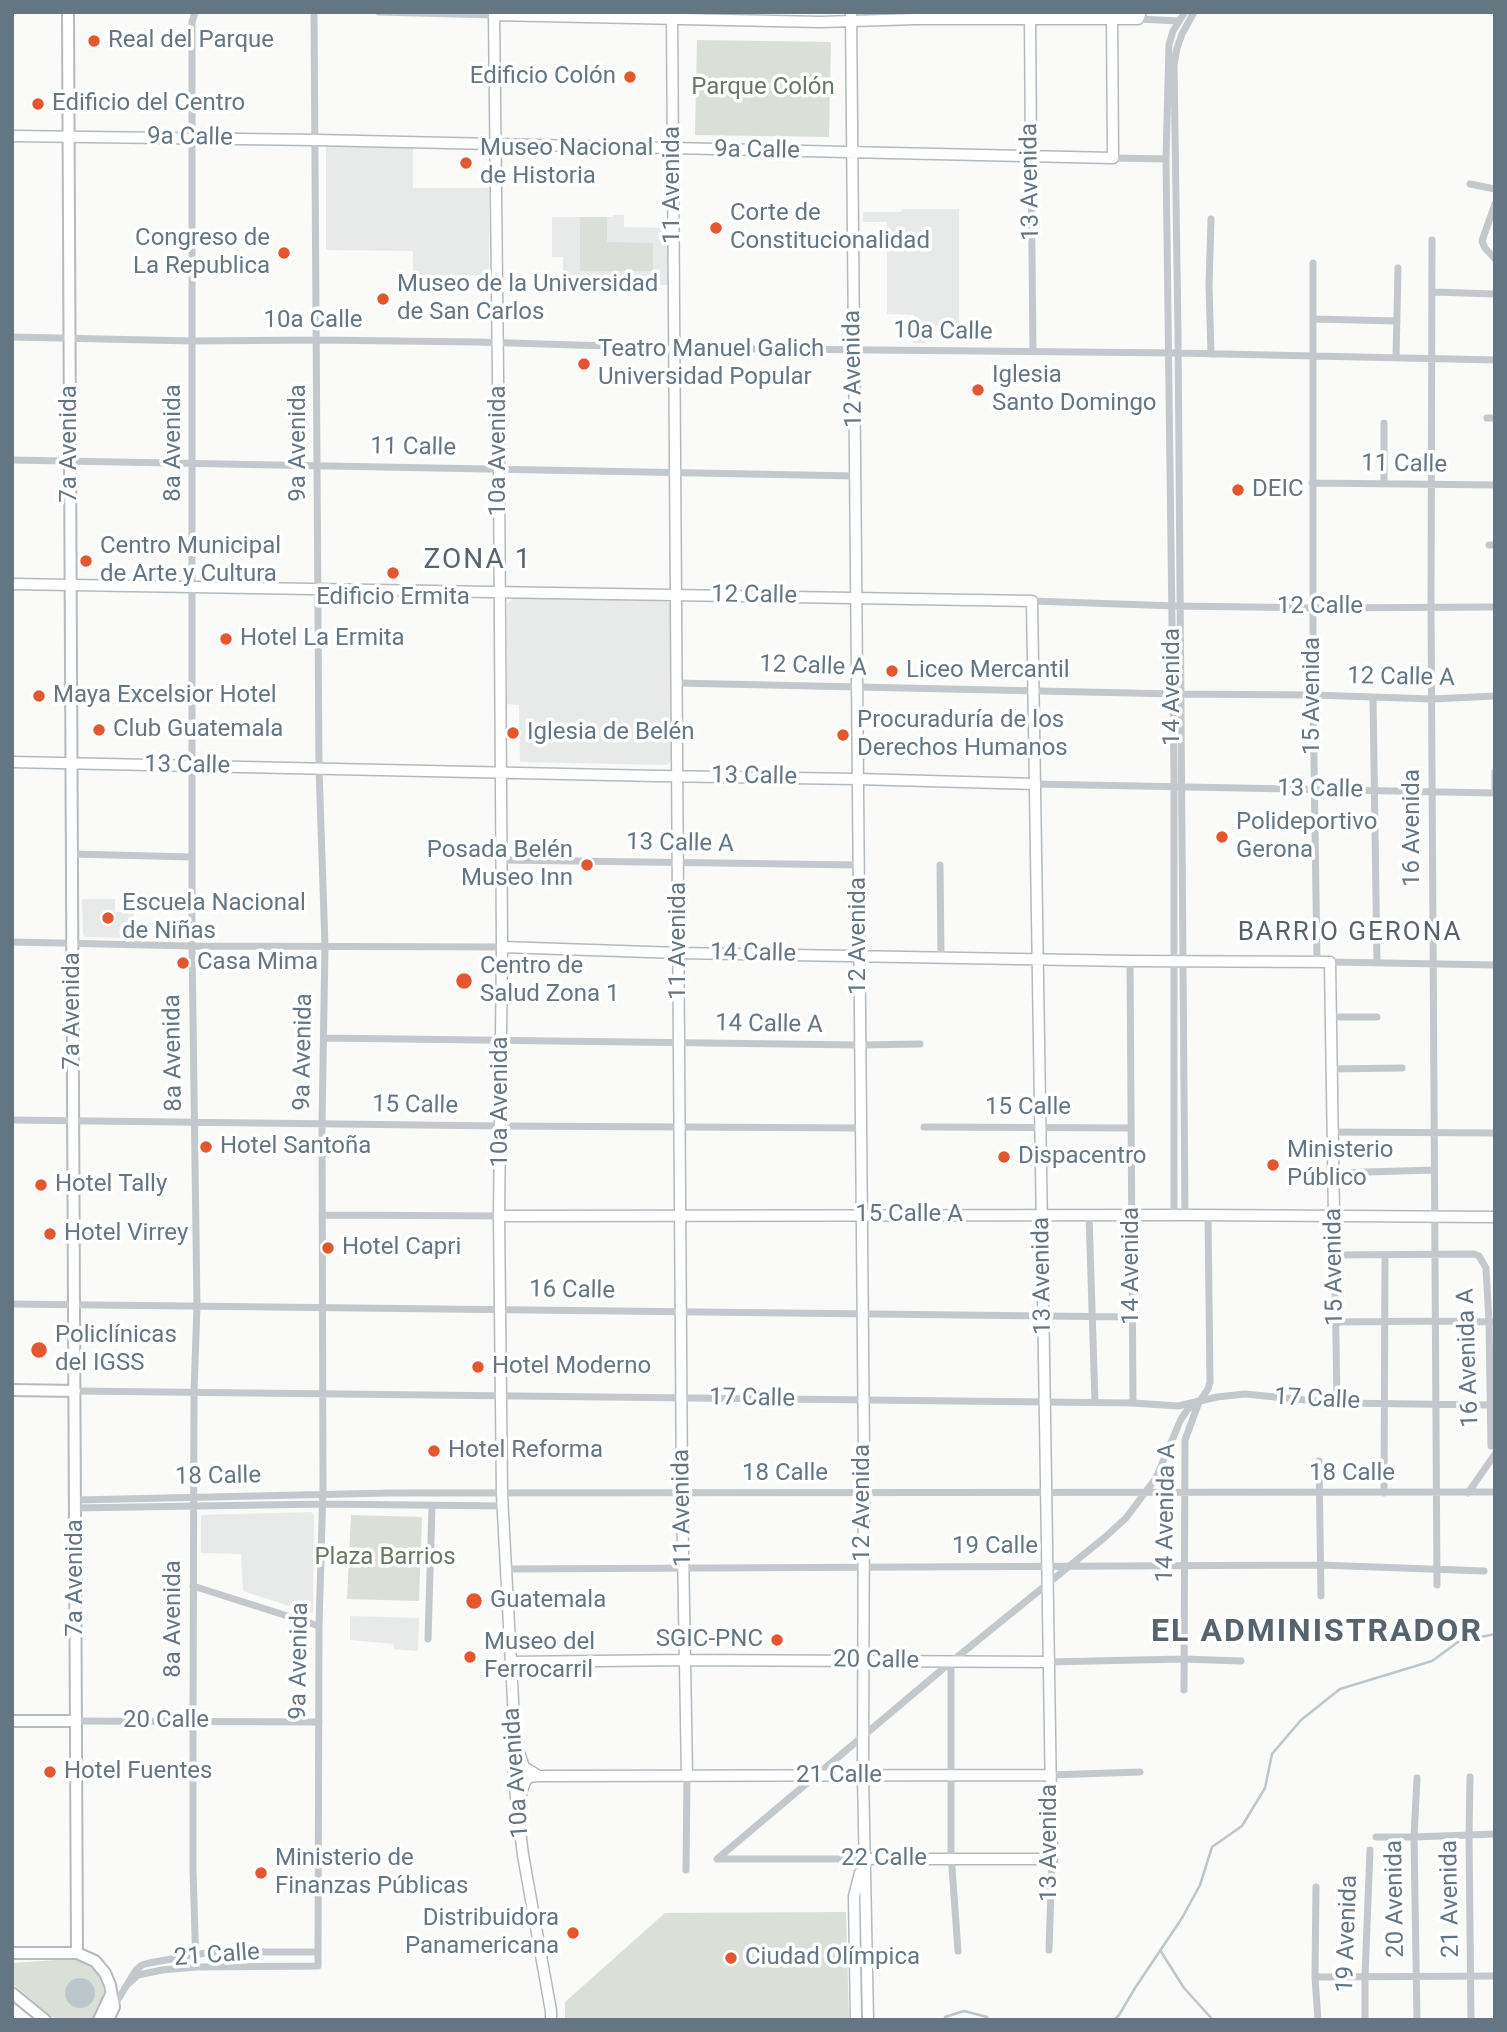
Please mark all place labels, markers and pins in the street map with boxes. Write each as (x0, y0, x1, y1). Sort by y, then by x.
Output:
place label: Real del Parque (108, 27, 274, 55)
marker: Real del Parque (86, 33, 102, 49)
place label: Edificio Colón (470, 63, 616, 91)
marker: Edificio Colón (622, 69, 638, 85)
place label: Edificio del Centro (52, 90, 245, 118)
marker: Edificio del Centro (30, 96, 46, 112)
place label: Museo Nacional de Historia (480, 135, 653, 191)
marker: Museo Nacional de Historia (458, 155, 474, 171)
place label: Corte de Constitucionalidad (730, 200, 930, 256)
marker: Corte de Constitucionalidad (708, 220, 724, 236)
place label: Congreso de La Republica (133, 225, 270, 281)
marker: Congreso de La Republica (276, 245, 292, 261)
place label: Museo de la Universidad de San Carlos (397, 271, 658, 327)
marker: Museo de la Universidad de San Carlos (375, 291, 391, 307)
place label: Teatro Manuel Galich Universidad Popular (598, 336, 824, 392)
marker: Teatro Manuel Galich Universidad Popular (576, 356, 592, 372)
place label: Iglesia Santo Domingo (992, 362, 1157, 418)
marker: Iglesia Santo Domingo (970, 382, 986, 398)
place label: DEIC (1252, 476, 1304, 504)
marker: DEIC (1230, 482, 1246, 498)
place label: Centro Municipal de Arte y Cultura (100, 533, 281, 589)
marker: Centro Municipal de Arte y Cultura (78, 553, 94, 569)
marker: Edificio Ermita (385, 565, 401, 581)
place label: Edificio Ermita (316, 584, 470, 612)
place label: Hotel La Ermita (240, 625, 405, 653)
marker: Hotel La Ermita (218, 631, 234, 647)
place label: Liceo Mercantil (906, 657, 1070, 685)
marker: Liceo Mercantil (884, 663, 900, 679)
place label: Maya Excelsior Hotel (53, 682, 277, 710)
marker: Maya Excelsior Hotel (31, 688, 47, 704)
place label: Procuraduría de los Derechos Humanos (857, 707, 1068, 763)
place label: Club Guatemala (113, 716, 283, 744)
place label: Iglesia de Belén (527, 719, 695, 747)
marker: Club Guatemala (91, 722, 107, 738)
marker: Iglesia de Belén (505, 725, 521, 741)
marker: Procuraduría de los Derechos Humanos (835, 727, 851, 743)
place label: Polideportivo Gerona (1236, 809, 1377, 865)
marker: Polideportivo Gerona (1214, 829, 1230, 845)
place label: Posada Belén Museo Inn (427, 837, 573, 893)
marker: Posada Belén Museo Inn (579, 857, 595, 873)
place label: Escuela Nacional de Niñas (122, 890, 306, 946)
marker: Escuela Nacional de Niñas (100, 910, 116, 926)
place label: Casa Mima (197, 949, 318, 977)
place label: Centro de Salud Zona 1 (480, 953, 619, 1009)
marker: Casa Mima (175, 955, 191, 971)
marker: Centro de Salud Zona 1 (454, 971, 474, 991)
place label: Hotel Santoña (220, 1133, 371, 1161)
place label: Ministerio Público (1287, 1137, 1394, 1193)
marker: Hotel Santoña (198, 1139, 214, 1155)
place label: Dispacentro (1018, 1143, 1146, 1171)
marker: Dispacentro (996, 1149, 1012, 1165)
marker: Ministerio Público (1265, 1157, 1281, 1173)
place label: Hotel Tally (55, 1171, 167, 1199)
marker: Hotel Tally (33, 1177, 49, 1193)
place label: Hotel Virrey (64, 1220, 188, 1248)
marker: Hotel Virrey (42, 1226, 58, 1242)
place label: Hotel Capri (342, 1234, 461, 1262)
marker: Hotel Capri (320, 1240, 336, 1256)
place label: Policlínicas del IGSS (55, 1322, 177, 1378)
marker: Policlínicas del IGSS (29, 1340, 49, 1360)
place label: Hotel Moderno (492, 1353, 651, 1381)
marker: Hotel Moderno (470, 1359, 486, 1375)
place label: Hotel Reforma (448, 1437, 603, 1465)
marker: Hotel Reforma (426, 1443, 442, 1459)
place label: Guatemala (490, 1587, 606, 1615)
marker: Guatemala (464, 1591, 484, 1611)
place label: SGIC-PNC (656, 1626, 763, 1654)
place label: Museo del Ferrocarril (484, 1629, 595, 1685)
marker: SGIC-PNC (769, 1632, 785, 1648)
marker: Museo del Ferrocarril (462, 1649, 478, 1665)
place label: Hotel Fuentes (64, 1758, 212, 1786)
marker: Hotel Fuentes (42, 1764, 58, 1780)
place label: Ministerio de Finanzas Públicas (275, 1845, 468, 1901)
marker: Ministerio de Finanzas Públicas (253, 1865, 269, 1881)
place label: Distribuidora Panamericana (405, 1905, 559, 1961)
marker: Distribuidora Panamericana (565, 1925, 581, 1941)
place label: Ciudad Olímpica (745, 1944, 920, 1972)
marker: Ciudad Olímpica (723, 1950, 739, 1966)

